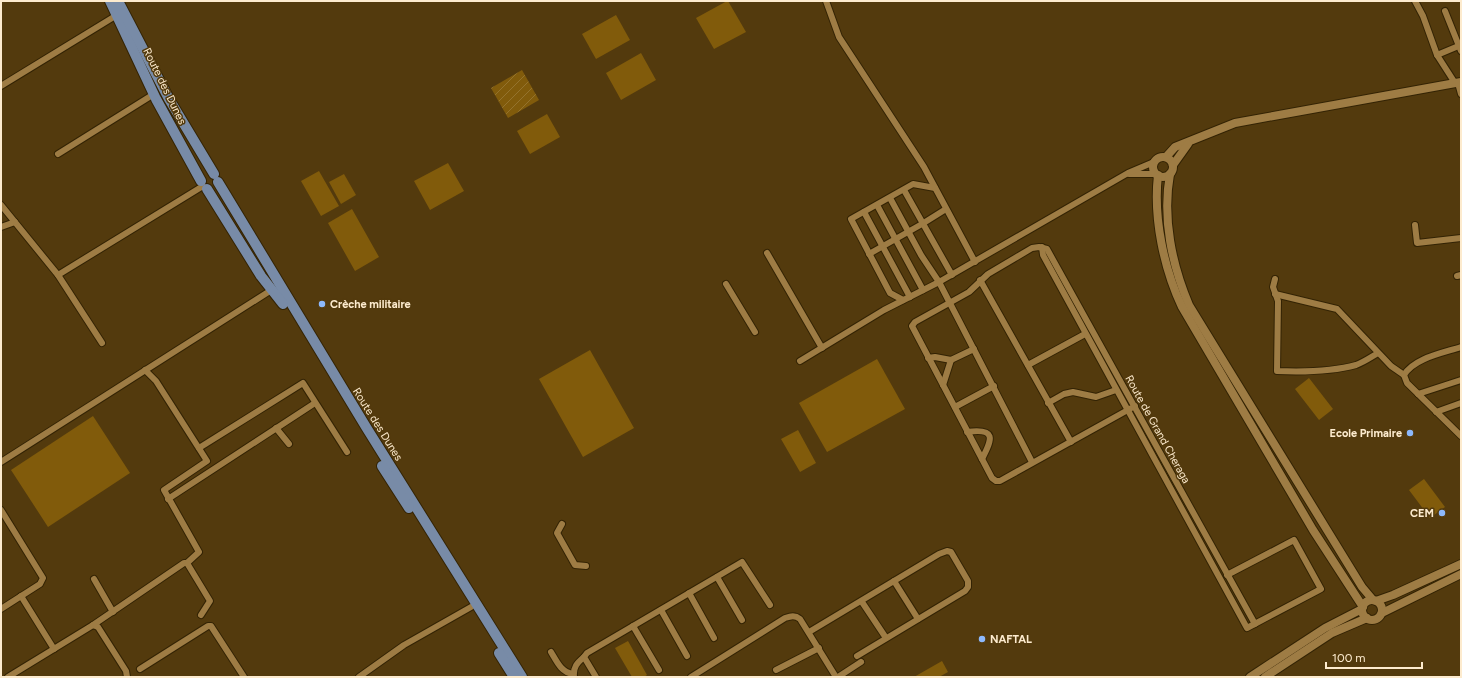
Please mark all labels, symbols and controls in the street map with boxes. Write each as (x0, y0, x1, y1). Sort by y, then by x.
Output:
street label: Route des Dunes (140, 46, 189, 127)
place label: Crèche militaire (330, 298, 411, 311)
marker: Crèche militaire (317, 299, 327, 309)
street label: Route de Grand Cheraga (1122, 373, 1193, 486)
street label: Route des Dunes (350, 385, 405, 463)
place label: Ecole Primaire (1329, 427, 1402, 440)
marker: Ecole Primaire (1405, 428, 1415, 438)
place label: CEM (1410, 507, 1434, 520)
marker: CEM (1437, 508, 1447, 518)
place label: NAFTAL (990, 633, 1032, 646)
marker: NAFTAL (977, 634, 987, 644)
scale bar (1326, 644, 1422, 670)
text: 100 m (1332, 651, 1366, 665)

